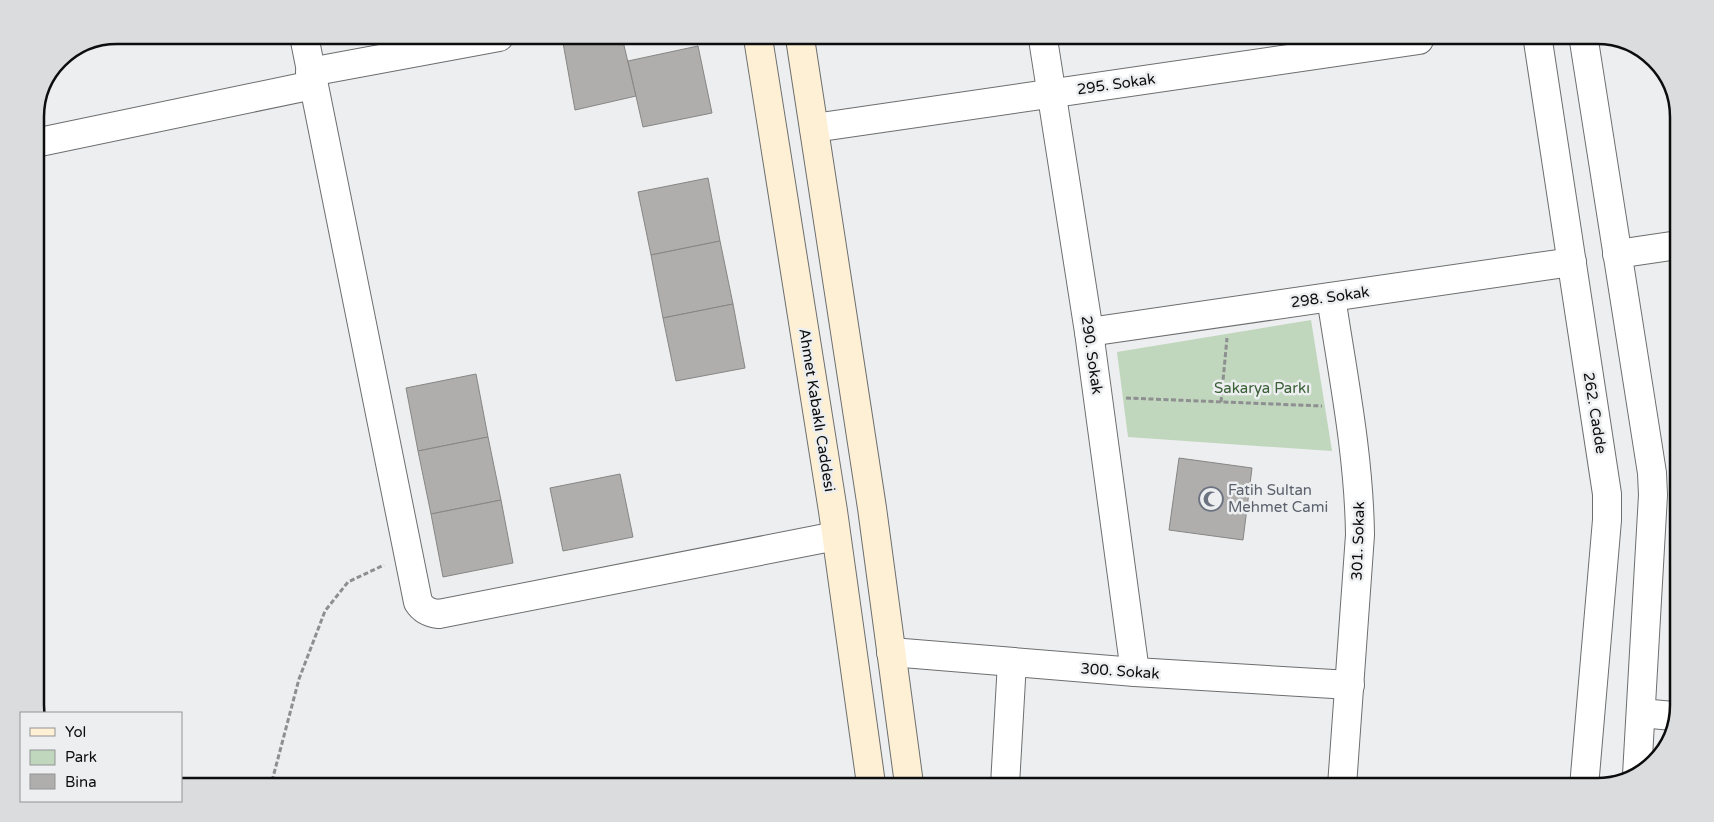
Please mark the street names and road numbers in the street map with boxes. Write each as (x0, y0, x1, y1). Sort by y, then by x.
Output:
street label: 295. Sokak (1076, 70, 1156, 98)
street label: 298. Sokak (1290, 283, 1370, 311)
street label: 290. Sokak (1078, 315, 1106, 395)
street label: Ahmet Kabaklı Caddesi (795, 327, 839, 493)
street label: 262. Cadde (1580, 371, 1610, 455)
street label: 301. Sokak (1348, 501, 1368, 581)
street label: 300. Sokak (1080, 659, 1160, 683)

